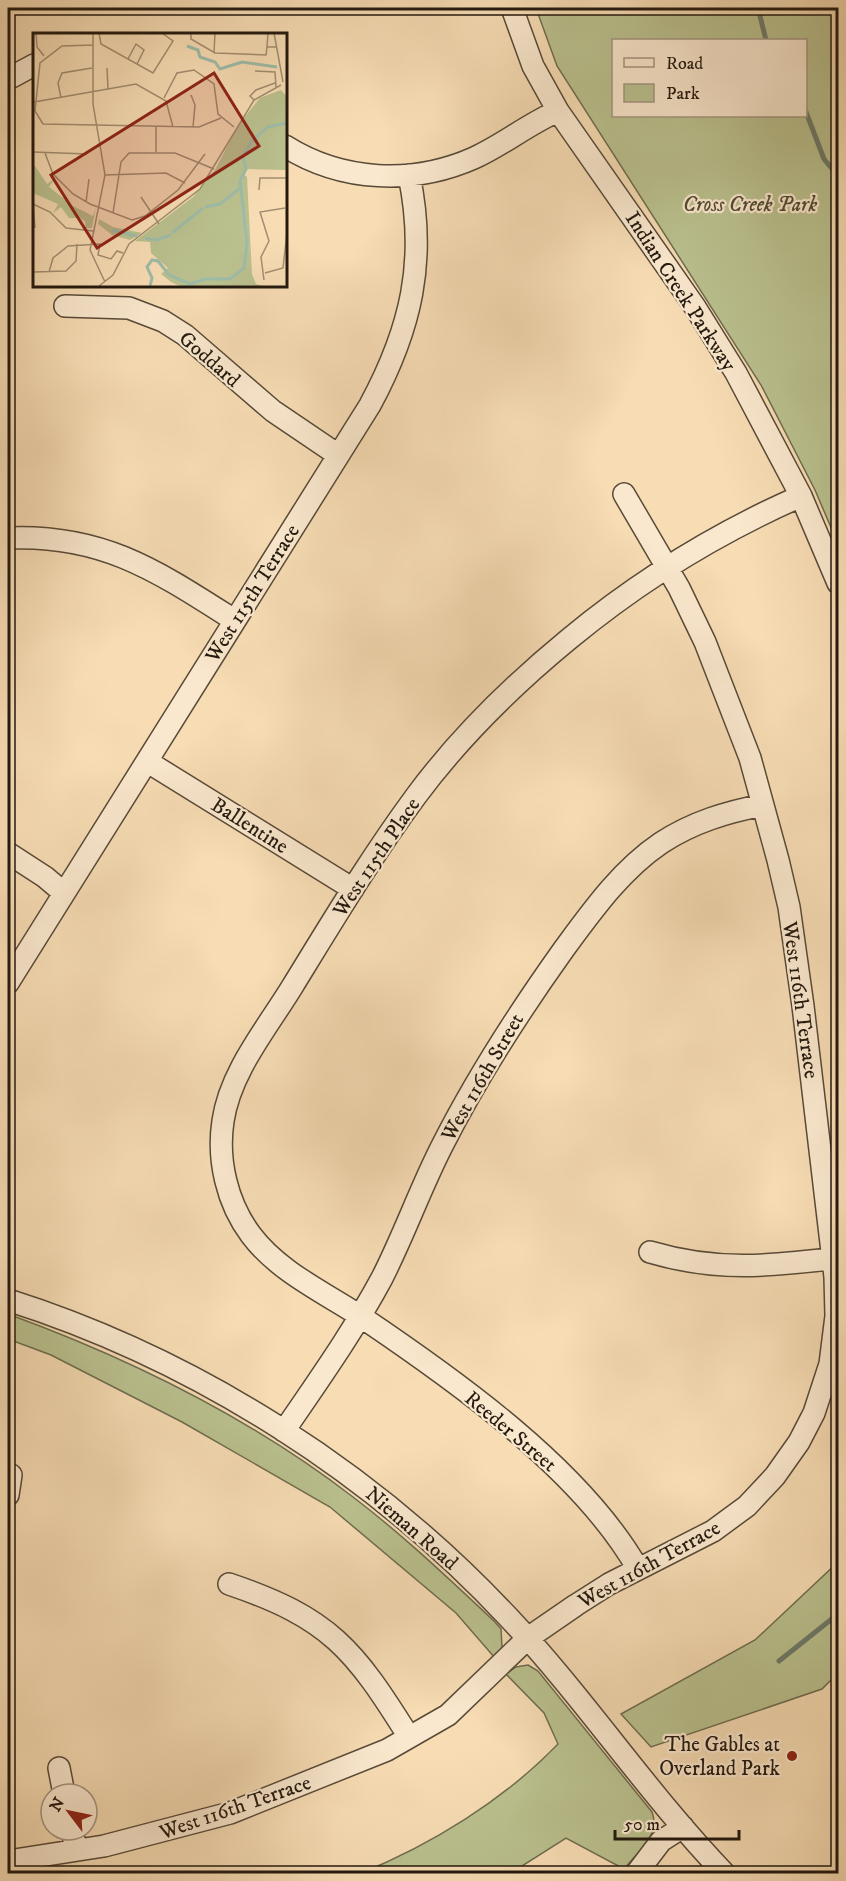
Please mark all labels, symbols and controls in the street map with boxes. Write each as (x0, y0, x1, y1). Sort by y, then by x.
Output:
inset map (33, 33, 286, 286)
legend (612, 39, 807, 117)
text: Road (666, 53, 703, 75)
text: Park (666, 83, 700, 105)
park label: Cross Creek Park (683, 192, 817, 218)
street label: Indian Creek Parkway (619, 207, 742, 377)
street label: Goddard (173, 326, 246, 394)
street label: West 115th Terrace (199, 519, 306, 668)
street label: Ballentine (206, 792, 293, 860)
street label: West 115th Place (327, 793, 426, 923)
street label: West 116th Terrace (776, 919, 824, 1081)
street label: West 116th Street (435, 1009, 530, 1147)
street label: Reeder Street (459, 1386, 562, 1478)
street label: Nieman Road (360, 1481, 463, 1576)
street label: West 116th Terrace (573, 1515, 725, 1615)
place label: The Gables at Overland Park (659, 1732, 781, 1782)
marker: The Gables at Overland Park (785, 1749, 799, 1763)
street label: West 116th Terrace (155, 1770, 315, 1846)
north arrow (39, 1782, 99, 1842)
text: N (45, 1794, 69, 1815)
scale bar (615, 1803, 740, 1841)
text: 50 m (624, 1814, 660, 1836)

